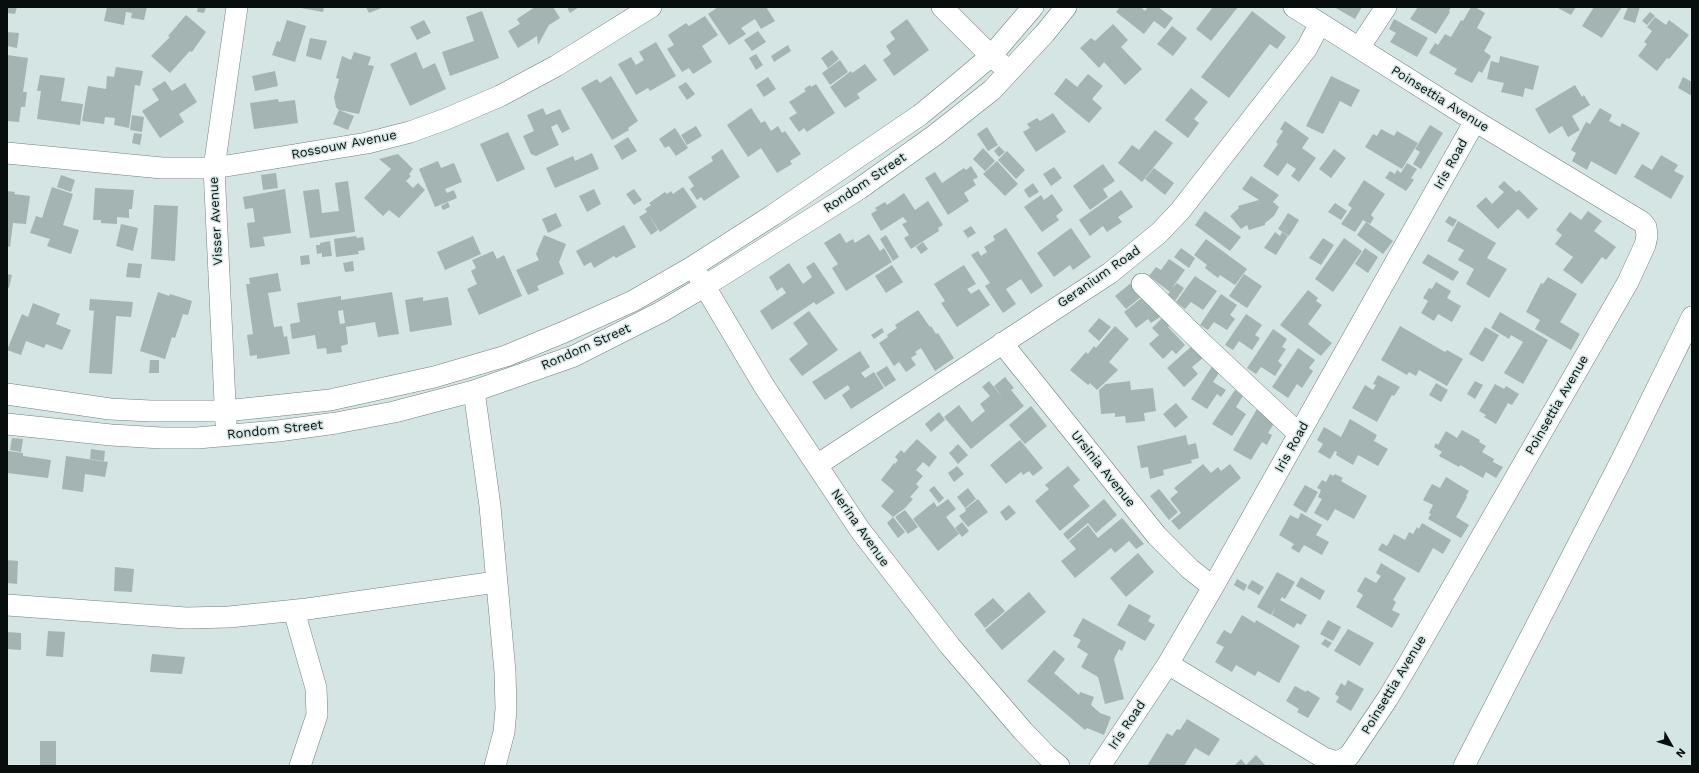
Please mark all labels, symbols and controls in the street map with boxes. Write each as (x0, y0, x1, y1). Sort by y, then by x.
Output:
street label: Poinsettia Avenue (1388, 63, 1492, 135)
street label: Rossouw Avenue (290, 127, 398, 163)
street label: Iris Road (1431, 136, 1471, 192)
street label: Rondom Street (821, 150, 909, 216)
street label: Visser Avenue (206, 176, 226, 266)
street label: Geranium Road (1055, 243, 1143, 311)
street label: Rondom Street (539, 320, 633, 374)
street label: Poinsettia Avenue (1522, 352, 1592, 458)
street label: Rondom Street (226, 417, 324, 443)
street label: Iris Road (1272, 419, 1312, 475)
street label: Ursinia Avenue (1067, 428, 1139, 510)
street label: Nerina Avenue (827, 486, 893, 570)
street label: Poinsettia Avenue (1358, 633, 1430, 737)
street label: Iris Road (1105, 698, 1149, 752)
north arrow (1651, 725, 1691, 765)
text: N (1673, 746, 1688, 760)

